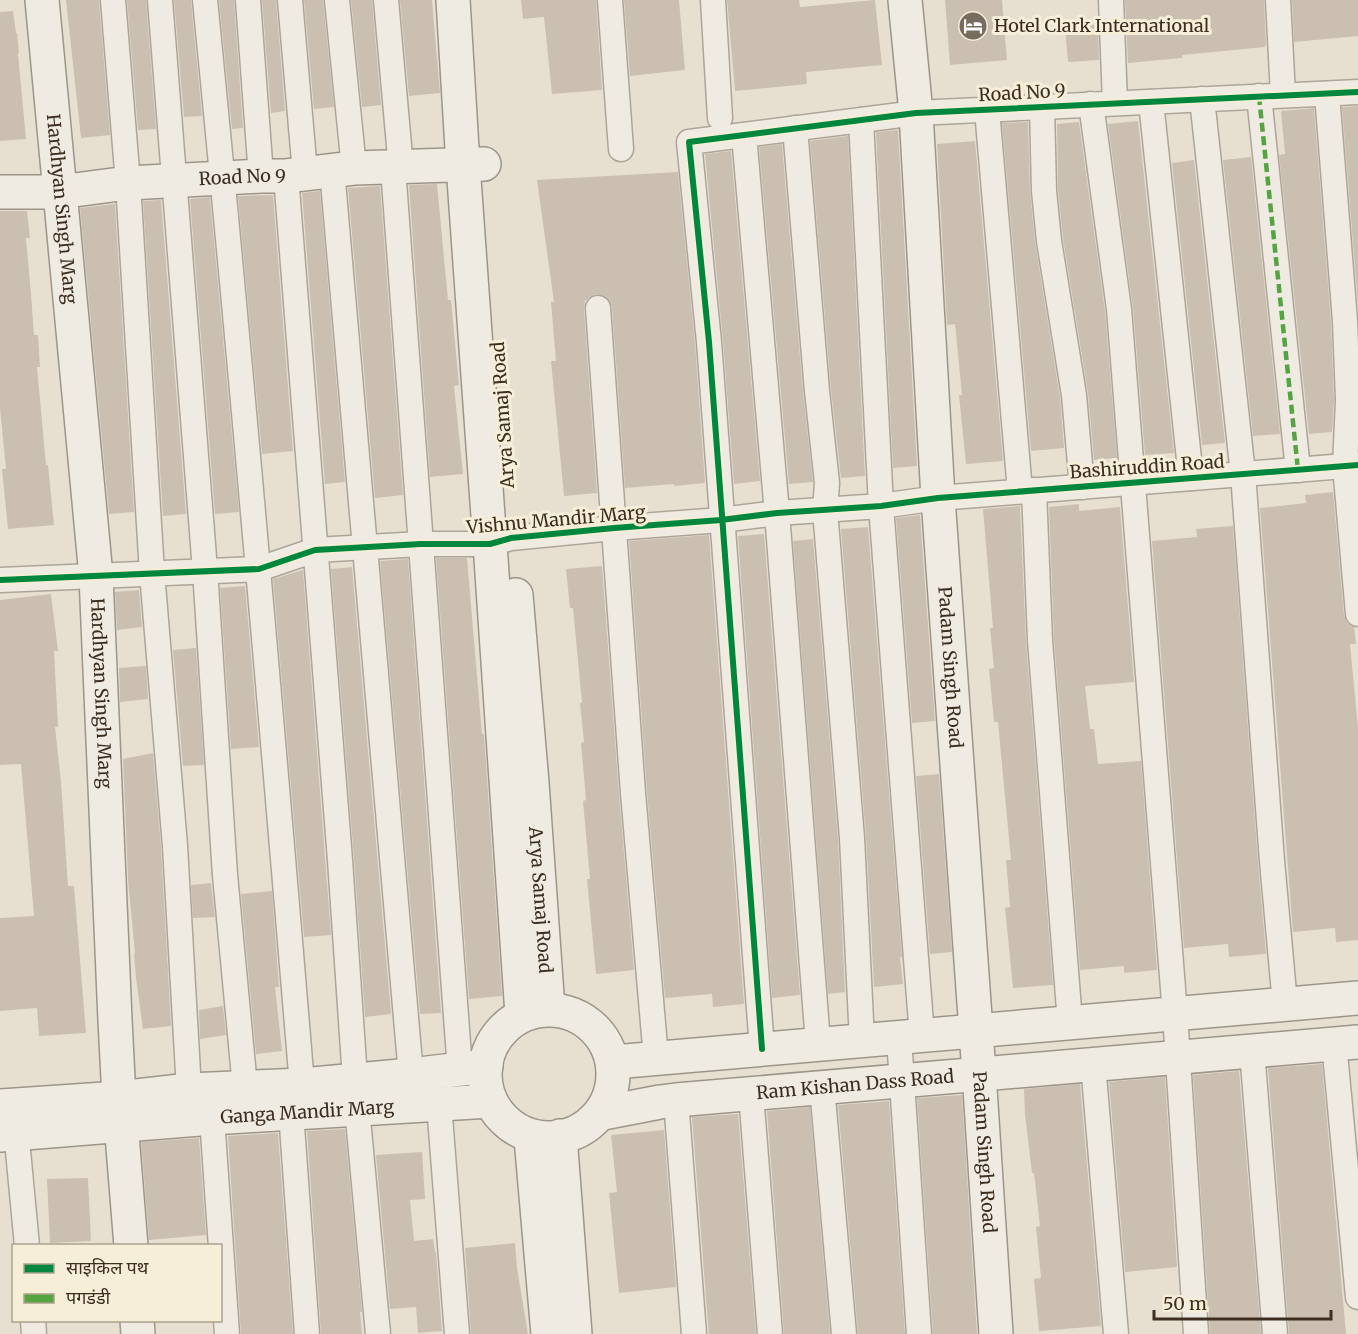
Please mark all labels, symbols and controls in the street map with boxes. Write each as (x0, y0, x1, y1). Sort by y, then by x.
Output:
hotel icon: Hotel Clark International (957, 10, 989, 42)
place label: Hotel Clark International (994, 14, 1210, 37)
street label: Road No 9 (978, 79, 1066, 106)
street label: Hardhyan Singh Marg (42, 113, 82, 305)
street label: Road No 9 (198, 164, 286, 190)
street label: Arya Samaj Road (486, 341, 519, 490)
street label: Bashiruddin Road (1069, 450, 1225, 483)
street label: Vishnu Mandir Marg (464, 500, 647, 539)
street label: Padam Singh Road (933, 586, 968, 749)
street label: Hardhyan Singh Marg (86, 597, 117, 789)
street label: Arya Samaj Road (524, 825, 557, 974)
street label: Ram Kishan Dass Road (755, 1064, 955, 1104)
street label: Padam Singh Road (968, 1070, 1001, 1234)
street label: Ganga Mandir Marg (220, 1095, 395, 1128)
legend (12, 1244, 222, 1322)
text: साइकिल पथ (66, 1256, 149, 1279)
scale bar (1154, 1283, 1331, 1321)
text: पगडंडी (66, 1286, 111, 1309)
text: 50 m (1163, 1292, 1207, 1315)

